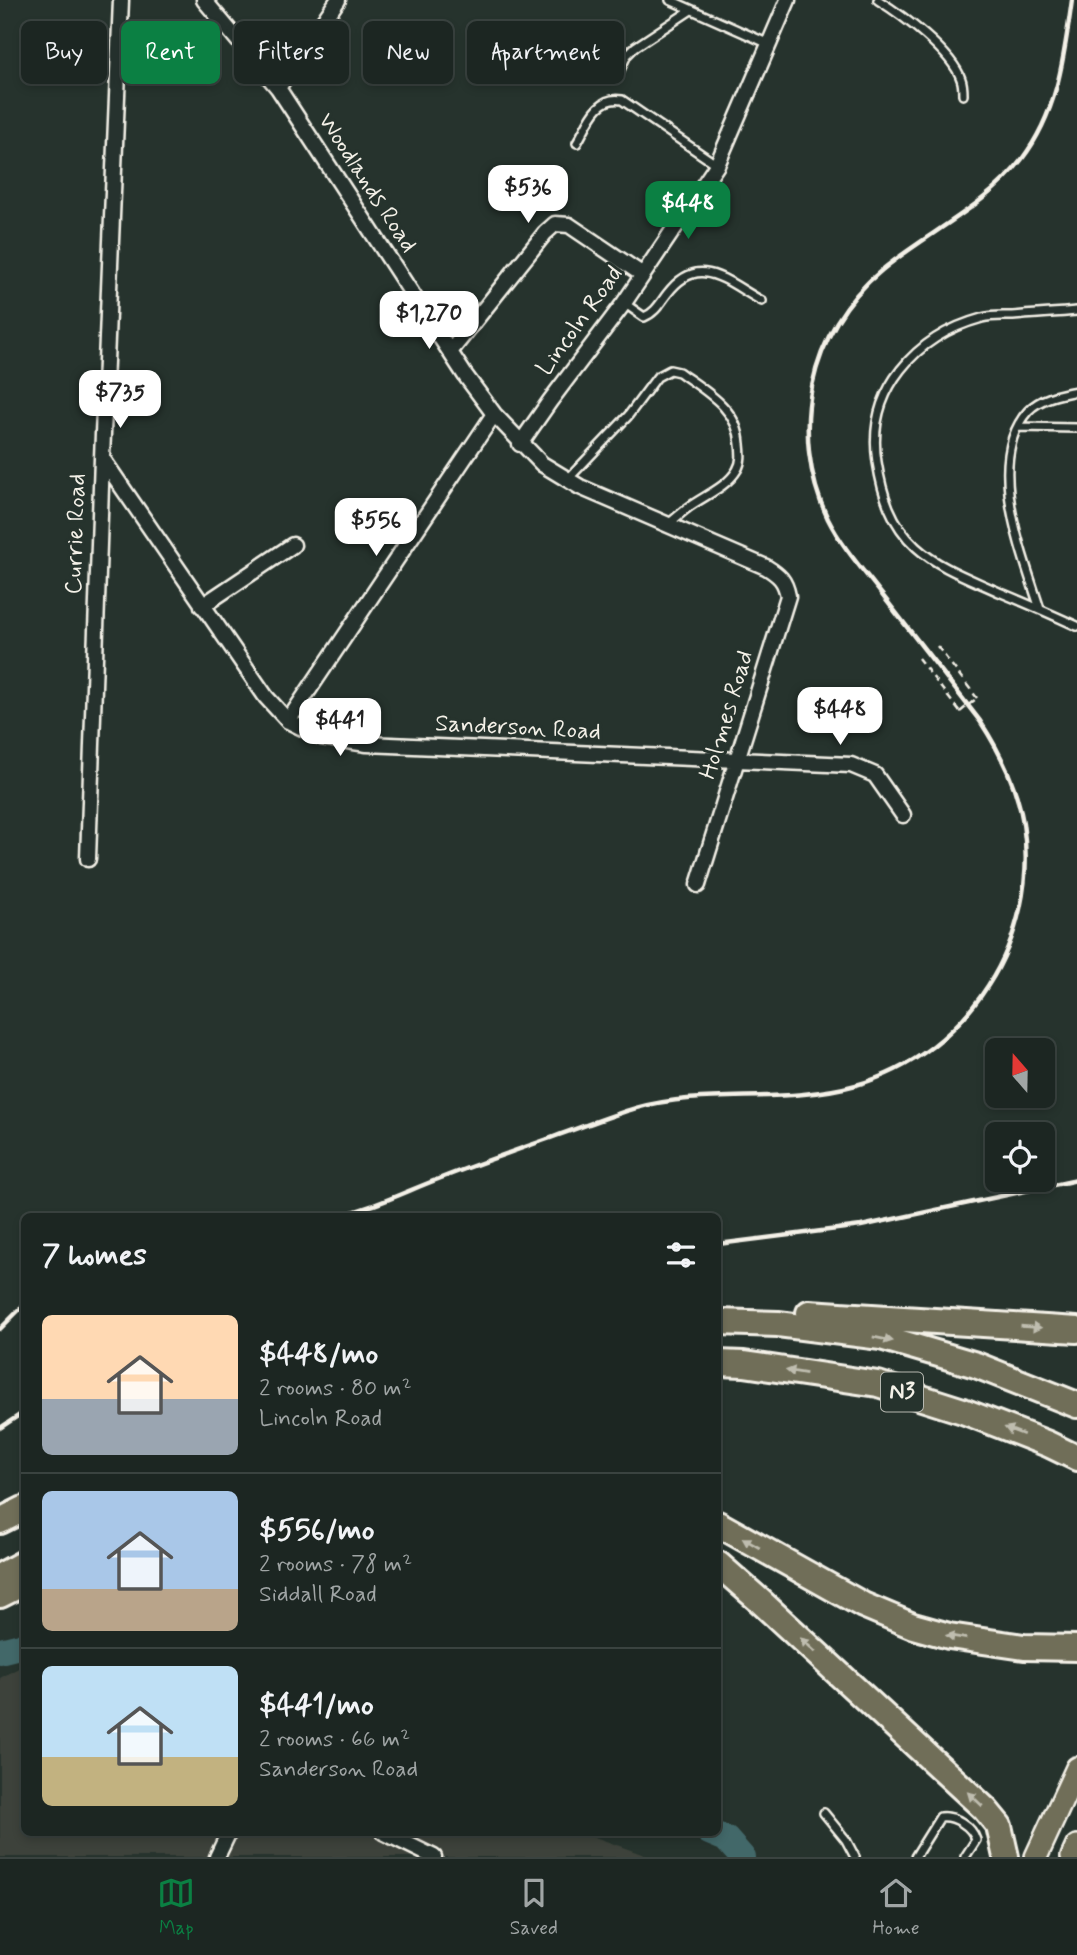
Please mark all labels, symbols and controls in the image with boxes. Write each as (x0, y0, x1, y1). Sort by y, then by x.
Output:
chip: Buy (21, 21, 107, 84)
chip: Rent (121, 21, 220, 84)
chip: Filters (234, 21, 349, 84)
chip: New (363, 21, 453, 84)
chip: Apartment (467, 21, 624, 84)
street label: Woodlands Road (310, 107, 424, 259)
pin: $536 (487, 166, 569, 225)
text: $536 (504, 173, 552, 203)
pin: $448 (647, 182, 729, 241)
text: $448 (661, 189, 715, 219)
street label: Lincoln Road (530, 260, 630, 382)
pin: $1,270 (372, 292, 486, 351)
text: $1,270 (396, 299, 462, 329)
pin: $735 (79, 370, 161, 430)
text: $735 (95, 378, 145, 408)
street label: Currie Road (58, 473, 94, 595)
pin: $556 (335, 498, 417, 558)
text: $556 (351, 506, 401, 536)
street label: Holmes Road (693, 647, 761, 783)
pin: $448 (799, 688, 881, 747)
text: $448 (813, 695, 867, 725)
pin: $441 (299, 698, 381, 758)
text: $441 (315, 706, 365, 736)
street label: Sanderson Road (434, 708, 602, 748)
north arrow (985, 1038, 1055, 1108)
map controls (985, 1038, 1055, 1192)
button: locate (985, 1122, 1055, 1192)
text: 7 homes (42, 1236, 147, 1275)
icon: filters (662, 1236, 700, 1274)
one-way arrow (1020, 1322, 1042, 1333)
one-way arrow (872, 1333, 894, 1344)
text: $448/mo (259, 1335, 378, 1374)
icon: home (98, 1343, 182, 1427)
one-way arrow (785, 1366, 807, 1377)
road number: N3 (881, 1372, 923, 1412)
text: 2 rooms · 80 m² (259, 1374, 412, 1404)
text: Lincoln Road (259, 1404, 382, 1434)
one-way arrow (1004, 1425, 1025, 1436)
text: $556/mo (259, 1511, 375, 1550)
icon: home (98, 1519, 182, 1603)
one-way arrow (741, 1536, 760, 1549)
text: 2 rooms · 78 m² (259, 1550, 412, 1580)
text: Siddall Road (259, 1580, 377, 1610)
one-way arrow (945, 1631, 967, 1642)
one-way arrow (800, 1637, 817, 1653)
text: $441/mo (259, 1686, 374, 1725)
icon: home (98, 1694, 182, 1778)
text: 2 rooms · 66 m² (259, 1725, 410, 1755)
text: Sanderson Road (259, 1755, 418, 1785)
one-way arrow (967, 1792, 984, 1808)
tab: Map (157, 1874, 195, 1941)
tab: Saved (510, 1874, 558, 1941)
tab: Home (872, 1874, 920, 1941)

